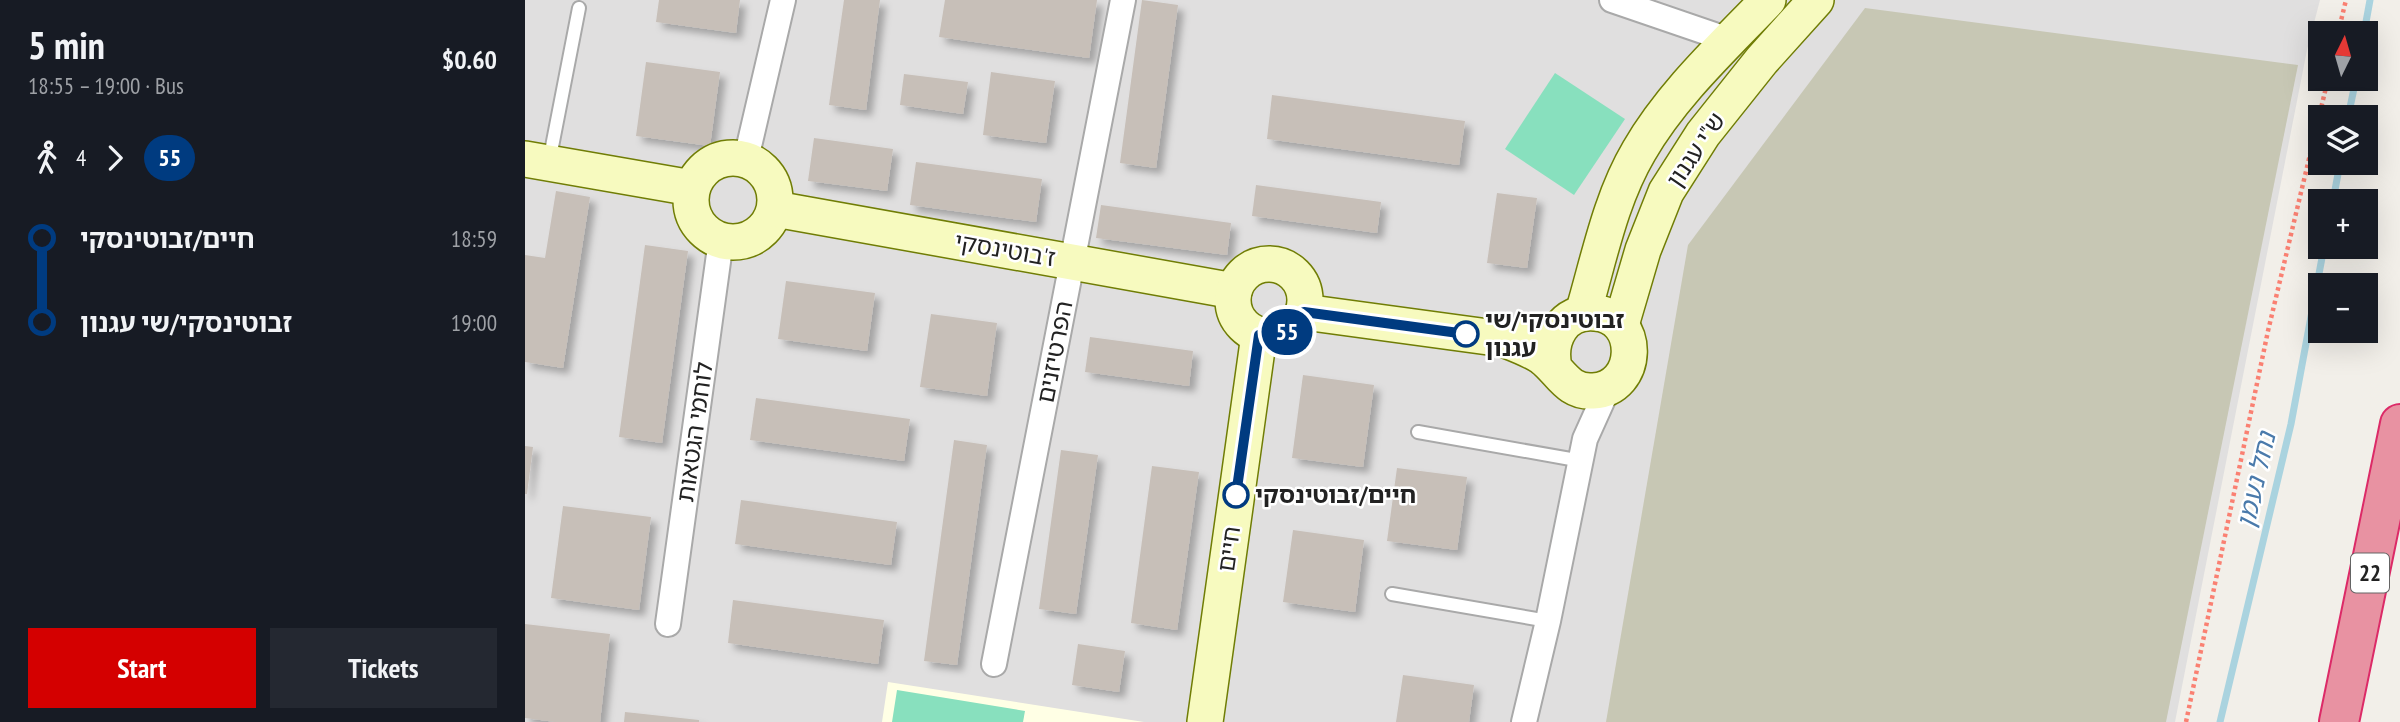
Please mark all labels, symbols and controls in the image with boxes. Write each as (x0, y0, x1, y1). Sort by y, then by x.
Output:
text: 5 min (28, 20, 105, 69)
north arrow (2308, 21, 2378, 91)
map controls (2308, 21, 2378, 343)
text: $0.60 (442, 43, 497, 76)
text: 18:55 – 19:00 · Bus (28, 71, 184, 100)
button: layers (2308, 105, 2378, 175)
street label: ש"י עגנון (1659, 106, 1732, 193)
icon: walk (28, 139, 66, 177)
icon: forward (96, 139, 134, 177)
text: 55 (158, 142, 181, 173)
text: 4 (76, 143, 86, 172)
button: + (2308, 189, 2378, 259)
text: חיים/זבוטינסקי (80, 222, 255, 255)
text: 18:59 (451, 224, 497, 253)
street label: ז'בוטינסקי (952, 225, 1058, 274)
button: − (2308, 273, 2378, 343)
street label: הפרטיזנים (1029, 298, 1080, 406)
place label: זבוטינסקי/שי עגנון (1485, 304, 1625, 363)
text: זבוטינסקי/שי עגנון (80, 306, 292, 339)
text: 19:00 (451, 308, 497, 337)
line badge: 55 (1255, 309, 1319, 355)
text: 55 (1276, 316, 1298, 347)
marker: זבוטינסקי/שי עגנון (1453, 321, 1479, 347)
street label: לוחמי הגטאות (669, 360, 720, 504)
water label: נחל נעמן (2229, 427, 2283, 531)
place label: חיים/זבוטינסקי (1255, 479, 1416, 510)
marker: חיים/זבוטינסקי (1223, 482, 1249, 508)
street label: חיים (1210, 524, 1247, 574)
road number: 22 (2351, 554, 2389, 593)
button: Start (28, 628, 256, 708)
button: Tickets (270, 628, 497, 708)

